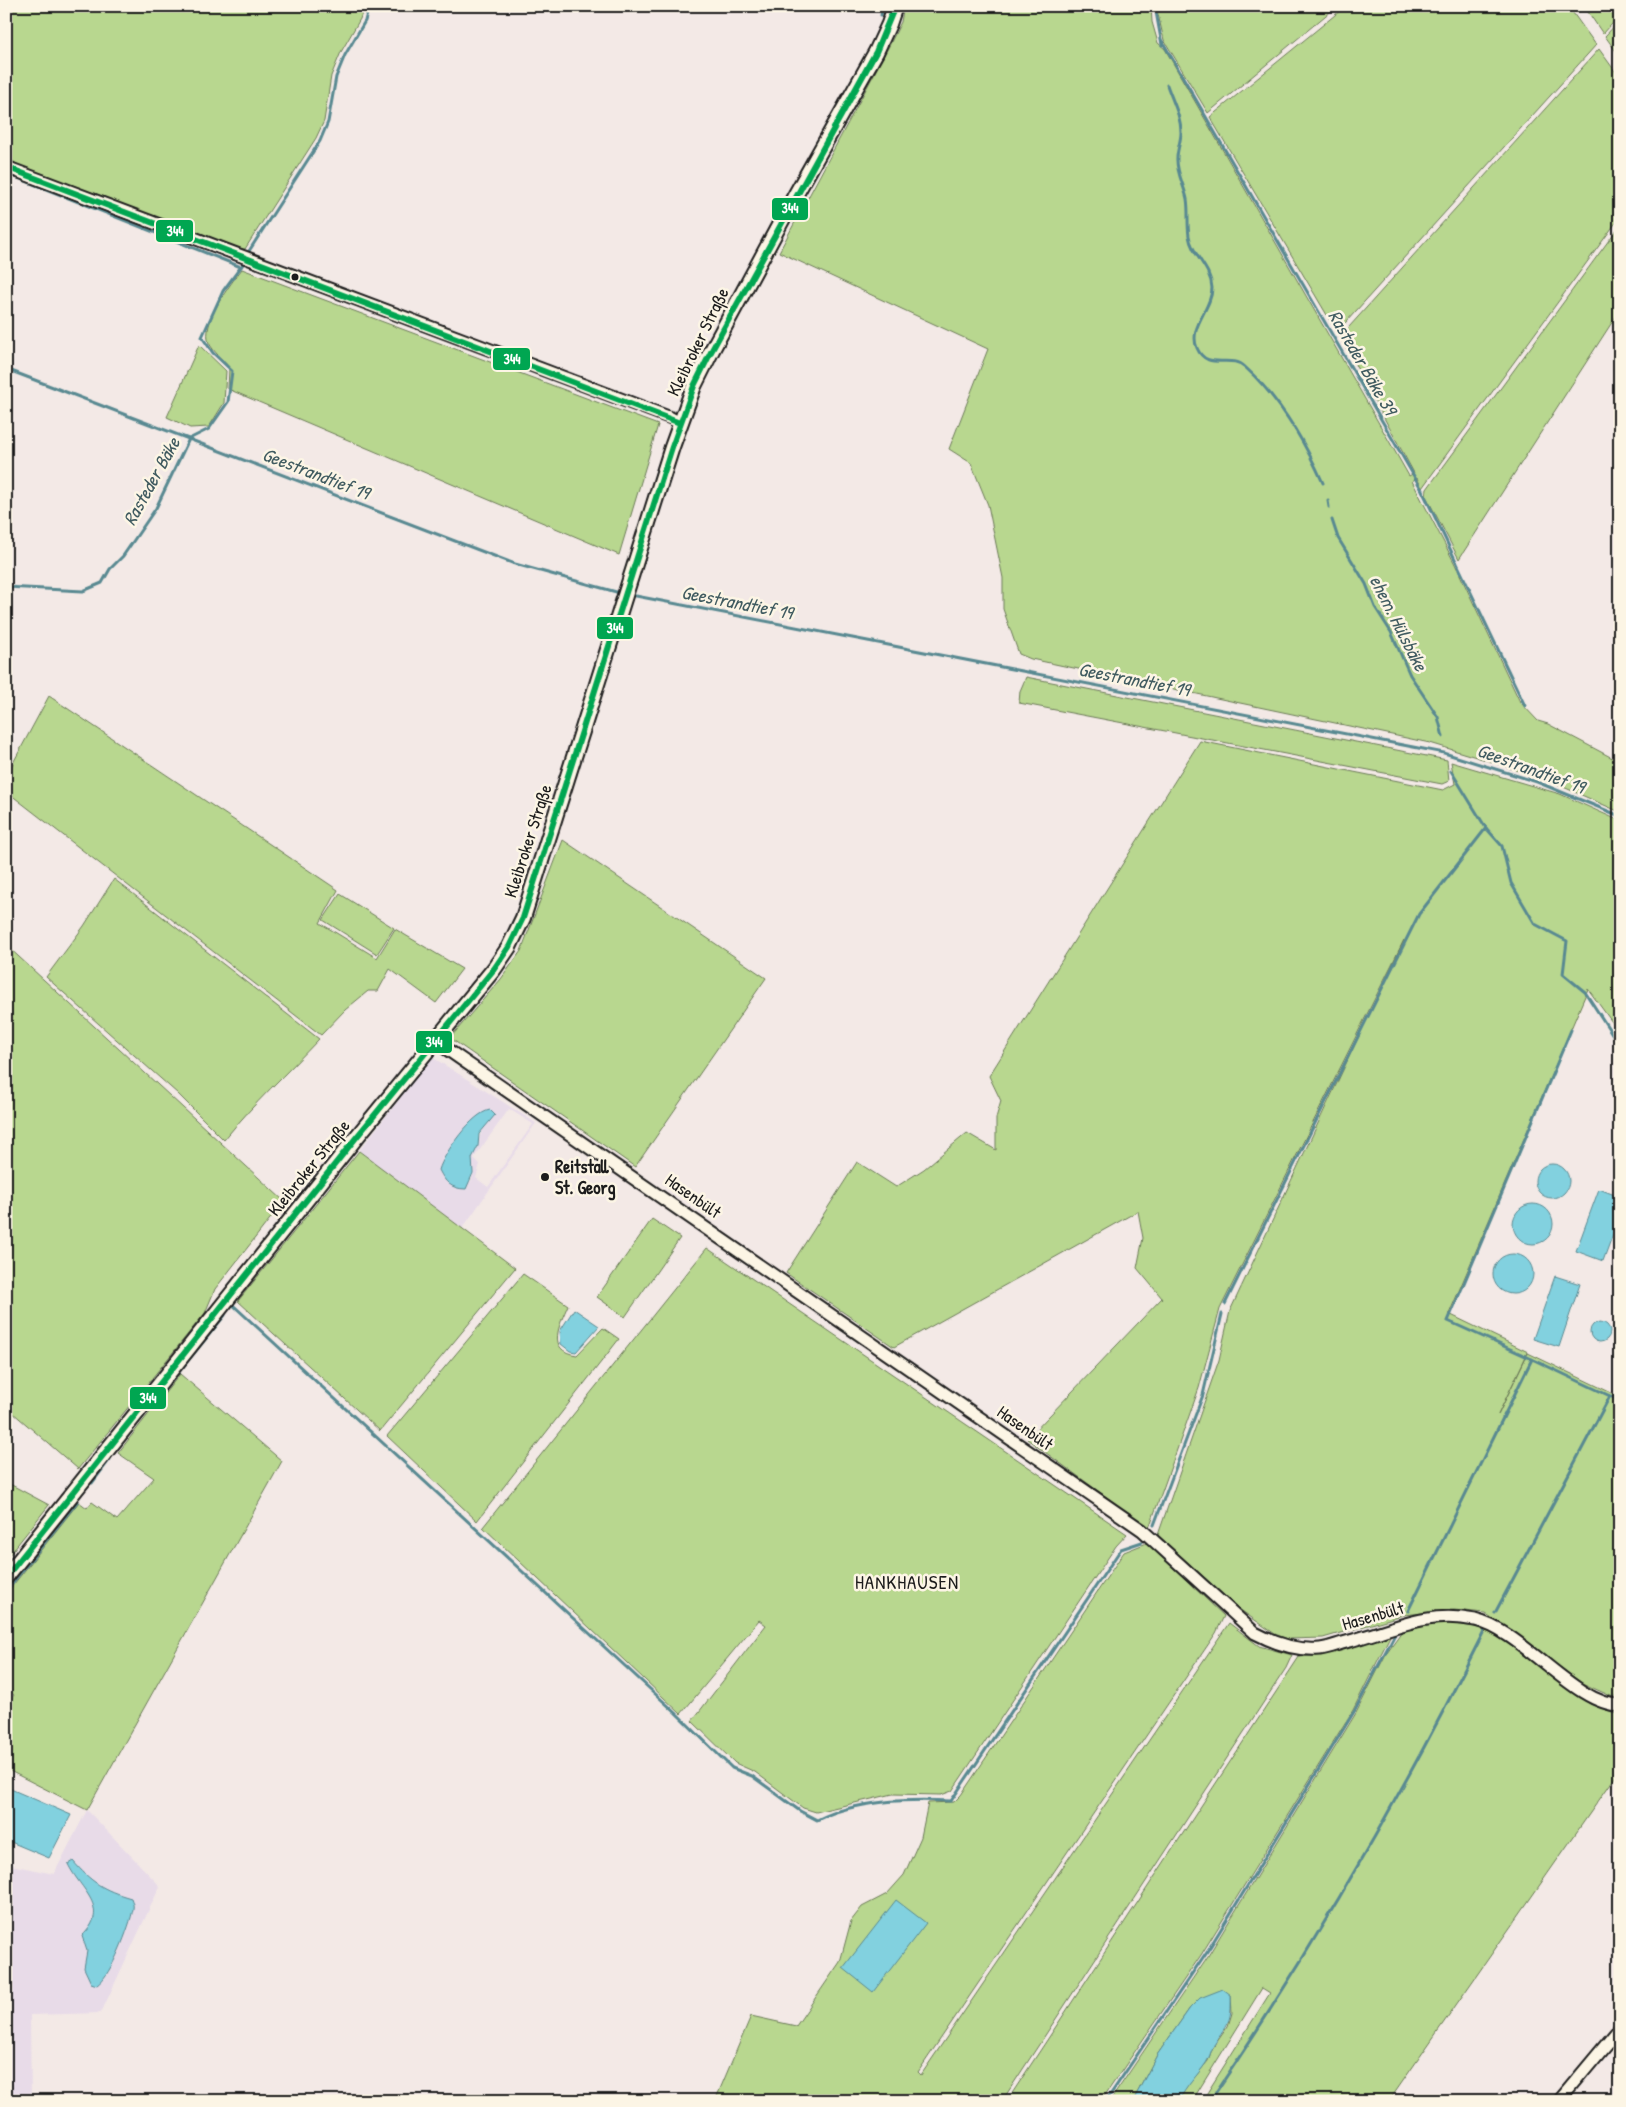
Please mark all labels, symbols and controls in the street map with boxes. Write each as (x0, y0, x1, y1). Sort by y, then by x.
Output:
line badge: 344 (771, 197, 809, 221)
text: 344 (782, 198, 799, 217)
line badge: 344 (155, 219, 194, 243)
text: 344 (167, 221, 184, 240)
unlabelled marker (290, 272, 300, 282)
street label: Kleibroker Straße (660, 283, 735, 400)
water label: Rasteder Bäke 39 (1323, 305, 1405, 422)
line badge: 344 (492, 347, 531, 371)
text: 344 (504, 349, 521, 368)
water label: Rasteder Bäke (116, 431, 186, 530)
water label: Geestrandtief 19 (259, 441, 376, 506)
water label: ehem. Hülsbäke (1364, 571, 1435, 677)
water label: Geestrandtief 19 (679, 579, 798, 626)
line badge: 344 (596, 616, 634, 640)
text: 344 (607, 618, 624, 637)
water label: Geestrandtief 19 (1076, 656, 1195, 703)
water label: Geestrandtief 19 (1474, 737, 1591, 800)
street label: Kleibroker Straße (497, 781, 558, 901)
line badge: 344 (415, 1030, 453, 1054)
text: 344 (426, 1032, 443, 1051)
street label: Kleibroker Straße (262, 1114, 355, 1221)
place label: Reitstall St. Georg (555, 1154, 615, 1201)
street label: Hasenbült (660, 1167, 727, 1224)
marker: Reitstall St. Georg (539, 1171, 551, 1183)
line badge: 344 (129, 1386, 167, 1410)
text: 344 (140, 1388, 157, 1407)
street label: Hasenbült (992, 1399, 1059, 1456)
district label: HANKHAUSEN (855, 1569, 959, 1595)
street label: Hasenbült (1339, 1595, 1408, 1636)

